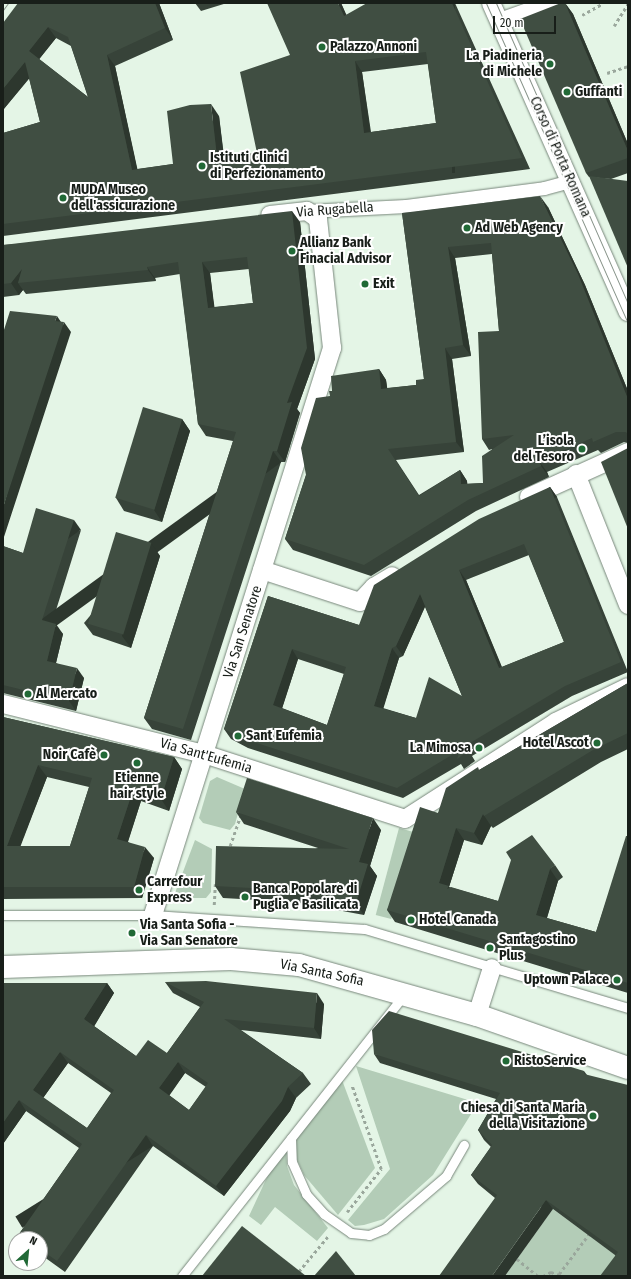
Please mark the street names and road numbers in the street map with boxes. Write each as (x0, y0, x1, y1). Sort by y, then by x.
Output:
street label: Corso di Porta Romana (526, 94, 594, 220)
street label: Via Rugabella (296, 199, 374, 221)
street label: Via San Senatore (220, 584, 266, 680)
street label: Via Sant'Eufemia (158, 735, 254, 777)
street label: Via Santa Sofia (279, 956, 365, 990)

